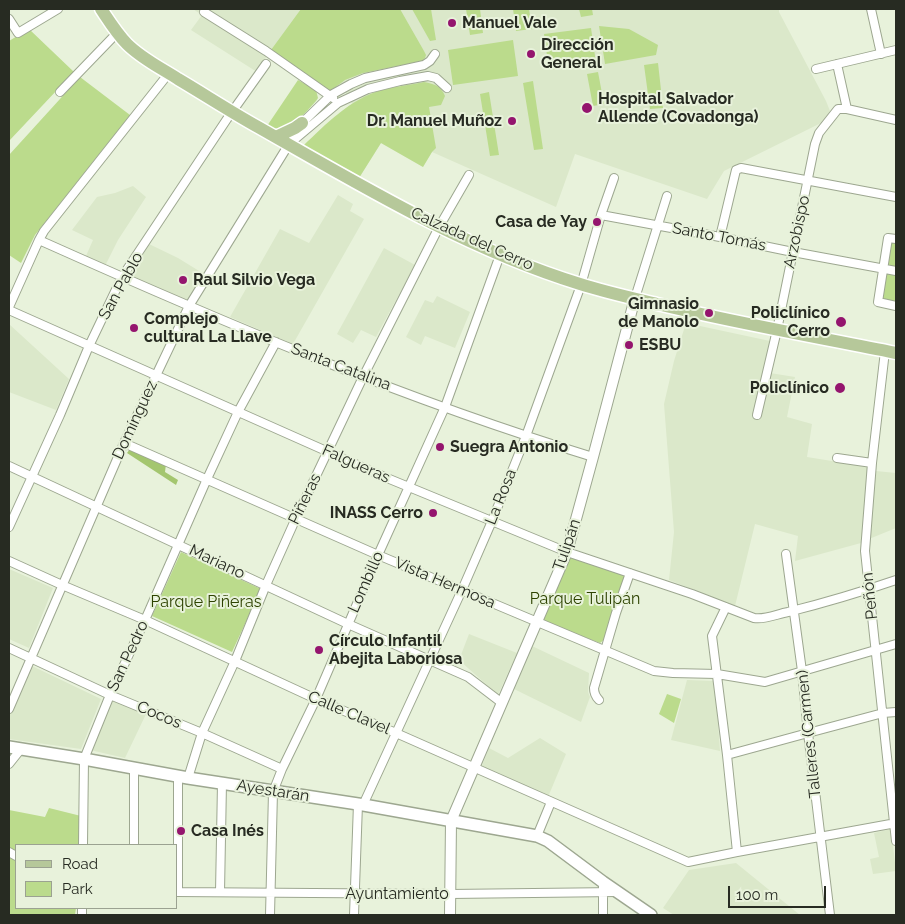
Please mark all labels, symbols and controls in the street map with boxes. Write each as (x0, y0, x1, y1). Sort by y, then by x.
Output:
place label: Manuel Vale (462, 13, 557, 33)
marker: Manuel Vale (446, 17, 458, 29)
place label: Dirección General (541, 35, 614, 73)
marker: Dirección General (525, 48, 537, 60)
place label: Hospital Salvador Allende (Covadonga) (598, 89, 759, 127)
marker: Hospital Salvador Allende (Covadonga) (580, 101, 594, 115)
place label: Dr. Manuel Muñoz (367, 111, 502, 131)
marker: Dr. Manuel Muñoz (506, 115, 518, 127)
street label: Arzobispo (780, 194, 814, 270)
street label: Calzada del Cerro (408, 203, 536, 275)
place label: Casa de Yay (495, 212, 587, 232)
marker: Casa de Yay (591, 216, 603, 228)
street label: Santo Tomás (670, 218, 768, 256)
street label: San Pablo (95, 249, 147, 323)
place label: Raul Silvio Vega (193, 270, 315, 290)
marker: Raul Silvio Vega (177, 274, 189, 286)
place label: Gimnasio de Manolo (618, 294, 699, 332)
place label: Policlínico Cerro (751, 303, 830, 341)
marker: Gimnasio de Manolo (703, 307, 715, 319)
place label: Complejo cultural La Llave (144, 309, 272, 347)
marker: Policlínico Cerro (834, 315, 848, 329)
marker: Complejo cultural La Llave (128, 322, 140, 334)
place label: ESBU (639, 335, 681, 355)
street label: Santa Catalina (288, 339, 394, 395)
marker: ESBU (623, 339, 635, 351)
street label: Domínguez (108, 377, 162, 463)
place label: Policlínico (750, 378, 829, 398)
marker: Policlínico (833, 381, 847, 395)
place label: Suegra Antonio (450, 437, 568, 457)
street label: Falgueras (319, 441, 393, 487)
marker: Suegra Antonio (434, 441, 446, 453)
street label: La Rosa (481, 466, 521, 528)
street label: Piñeras (284, 470, 326, 528)
place label: INASS Cerro (330, 503, 423, 523)
marker: INASS Cerro (427, 507, 439, 519)
street label: Tulipán (549, 516, 585, 574)
street label: Mariano (186, 541, 248, 583)
street label: Lombillo (344, 548, 388, 616)
street label: Vista Hermosa (392, 553, 498, 613)
street label: Peñón (858, 571, 882, 621)
park label: Parque Tulipán (530, 589, 640, 609)
park label: Parque Piñeras (150, 592, 262, 612)
street label: San Pedro (103, 618, 153, 694)
place label: Círculo Infantil Abejita Laboriosa (329, 631, 462, 669)
marker: Círculo Infantil Abejita Laboriosa (313, 644, 325, 656)
street label: Talleres (Carmen) (793, 669, 825, 799)
street label: Calle Clavel (305, 687, 393, 739)
street label: Cocos (134, 697, 184, 733)
street label: Ayestarán (235, 776, 311, 806)
place label: Casa Inés (191, 821, 264, 841)
marker: Casa Inés (175, 825, 187, 837)
legend (15, 844, 178, 909)
text: Road (62, 855, 98, 873)
scale bar (730, 876, 828, 908)
text: Park (62, 880, 93, 898)
street label: Ayuntamiento (345, 884, 449, 904)
text: 100 m (736, 886, 778, 904)

